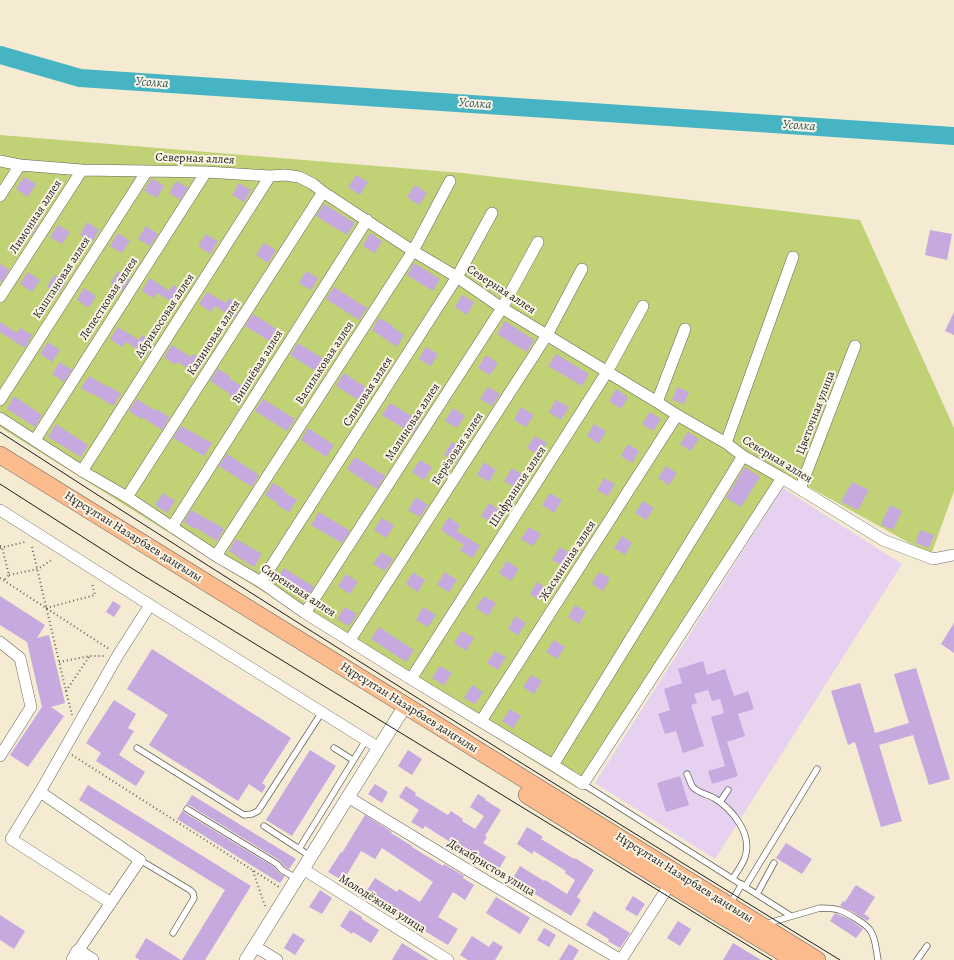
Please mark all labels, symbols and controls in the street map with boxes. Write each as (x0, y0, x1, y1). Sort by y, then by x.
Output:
water label: Усолка (135, 74, 169, 92)
water label: Усолка (458, 95, 492, 113)
water label: Усолка (782, 117, 816, 135)
street label: Северная аллея (155, 150, 235, 168)
street label: Лимонная аллея (7, 177, 65, 257)
street label: Каштановая аллея (30, 234, 94, 322)
street label: Лепестковая аллея (77, 255, 141, 343)
street label: Северная аллея (464, 262, 538, 318)
street label: Абрикосовая аллея (132, 271, 198, 361)
street label: Калиновая аллея (184, 298, 244, 378)
street label: Васильковая аллея (293, 319, 357, 407)
street label: Вишнёвая аллея (230, 327, 286, 407)
street label: Сливовая аллея (340, 354, 396, 430)
street label: Цветочная улица (793, 369, 839, 457)
street label: Малиновая аллея (383, 381, 443, 463)
street label: Берёзовая аллея (429, 410, 487, 488)
street label: Северная аллея (739, 433, 815, 487)
street label: Шафранная аллея (487, 444, 549, 530)
street label: Нұрсұлтан Назарбаев даңғылы (62, 489, 204, 585)
street label: Жасминная аллея (537, 518, 599, 604)
street label: Сиреневая аллея (258, 561, 338, 621)
street label: Нұрсұлтан Назарбаев даңғылы (338, 660, 480, 756)
street label: Нұрсұлтан Назарбаев даңғылы (613, 830, 755, 926)
street label: Декабристов улица (445, 836, 537, 900)
street label: Молодёжная улица (336, 872, 428, 936)

